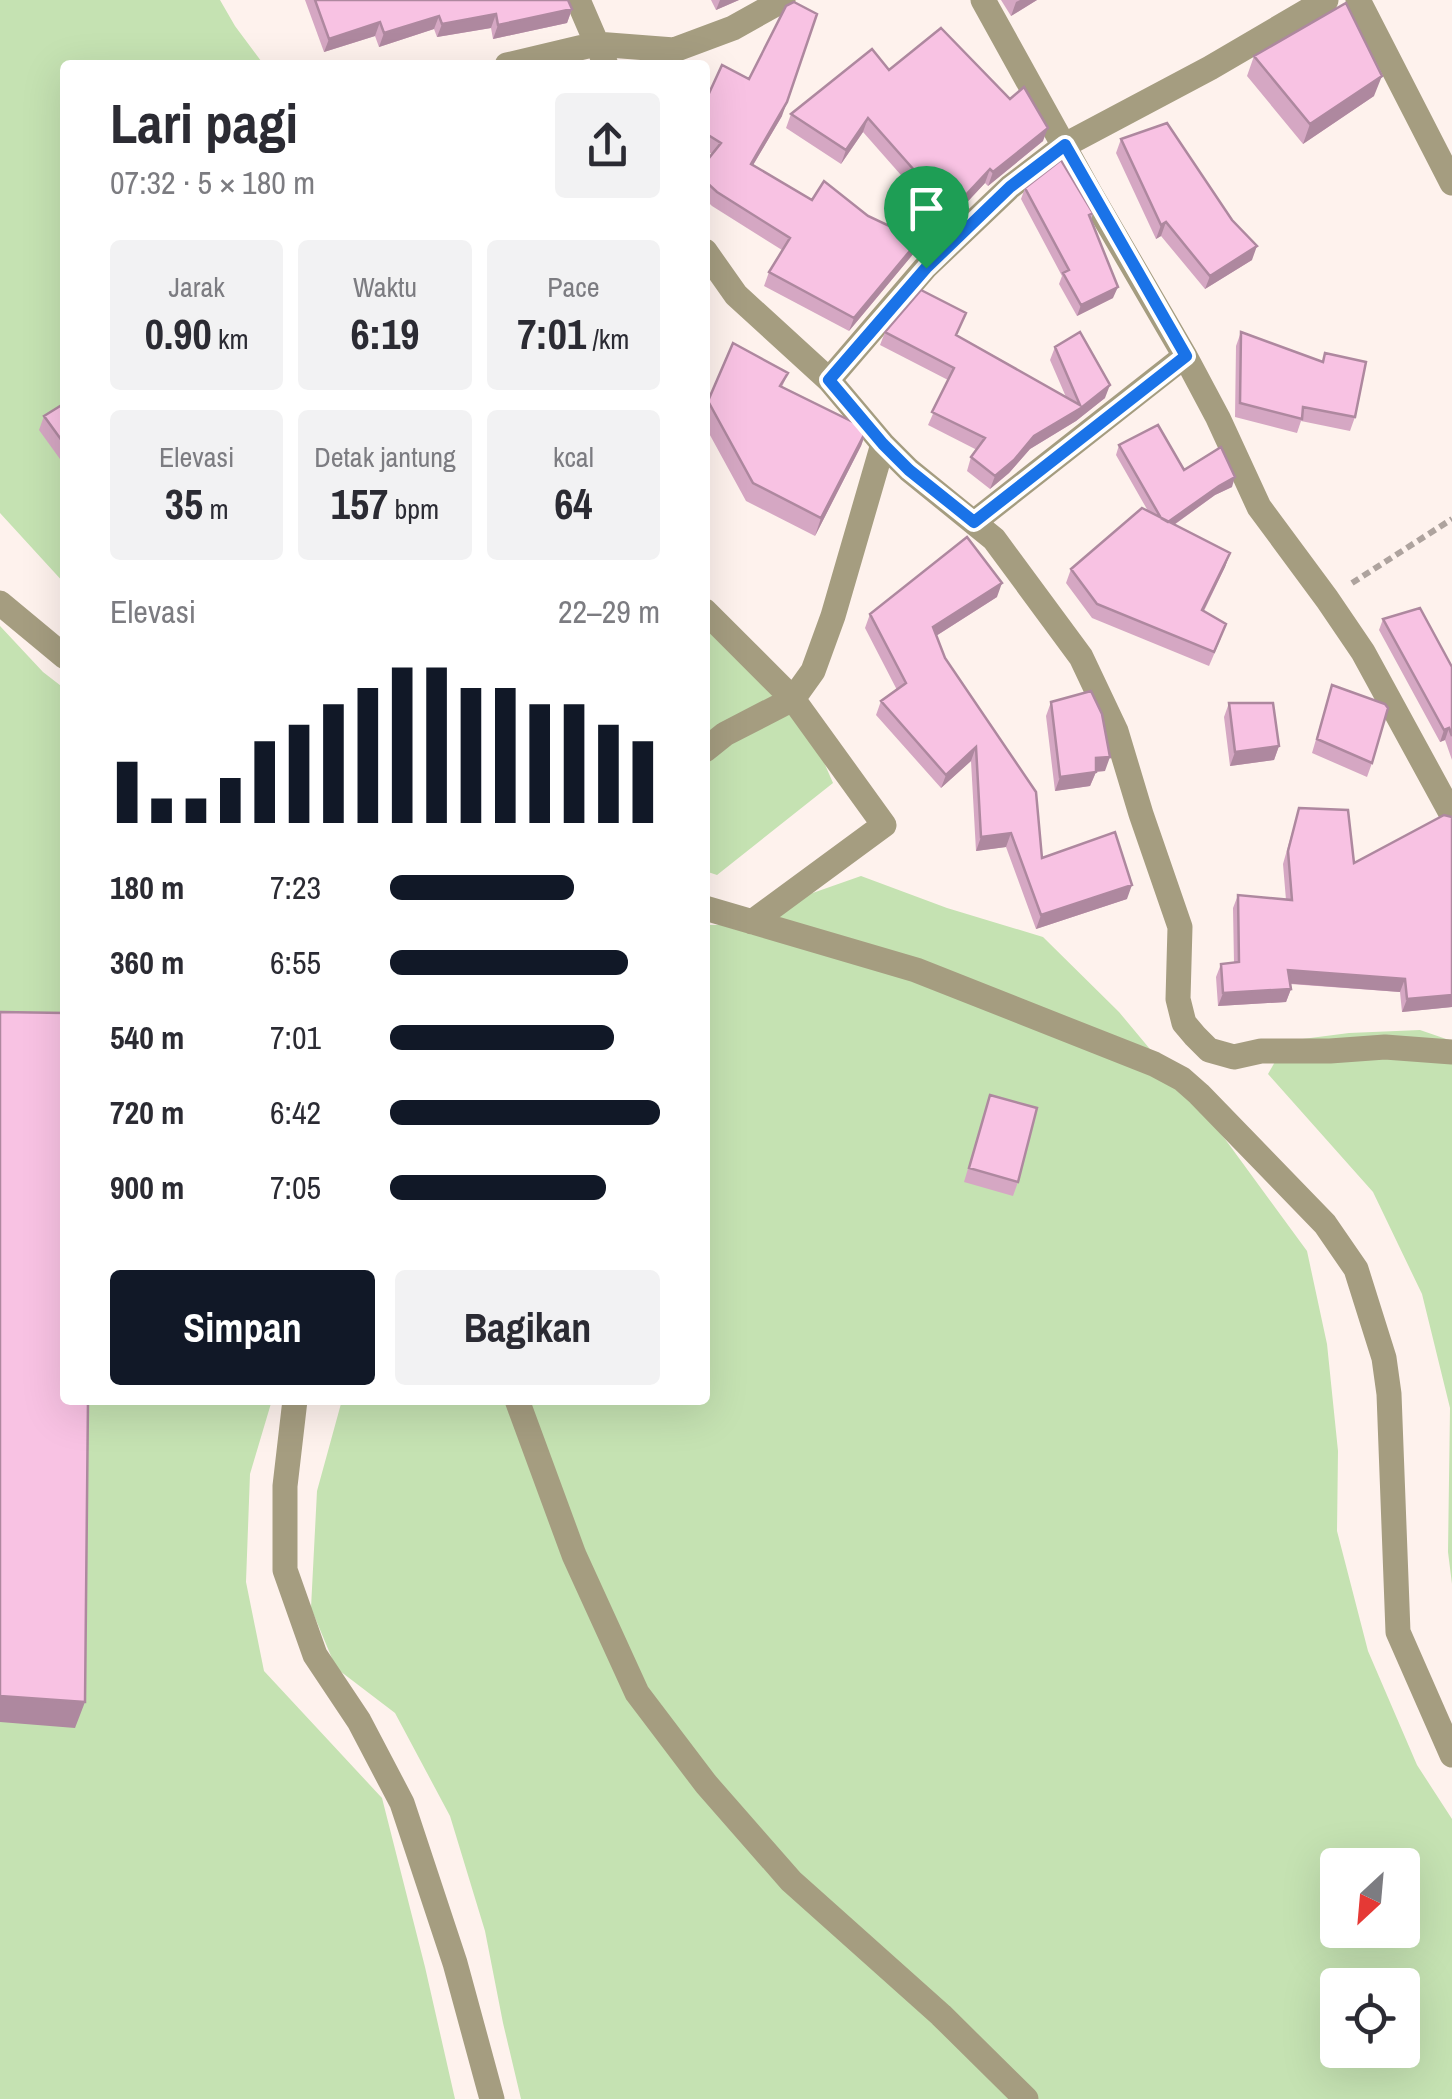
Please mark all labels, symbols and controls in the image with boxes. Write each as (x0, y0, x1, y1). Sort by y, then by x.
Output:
text: Lari pagi (110, 86, 298, 160)
button: share (555, 93, 660, 198)
text: 07:32 · 5 × 180 m (110, 161, 315, 204)
pin (884, 166, 969, 269)
icon: arrive (899, 181, 954, 236)
text: Jarak (169, 268, 225, 306)
text: Waktu (353, 268, 417, 306)
text: Pace (547, 268, 599, 306)
text: 0.90 (145, 306, 212, 362)
text: 6:19 (351, 306, 419, 362)
text: 7:01 (517, 306, 586, 362)
text: km (212, 320, 249, 358)
text: /km (586, 320, 629, 358)
text: Elevasi (159, 438, 234, 476)
text: Detak jantung (314, 438, 456, 476)
text: kcal (553, 438, 594, 476)
text: 35 (165, 476, 203, 532)
text: 157 (331, 476, 388, 532)
text: 64 (554, 476, 592, 532)
text: m (203, 490, 229, 528)
text: bpm (388, 490, 439, 528)
text: Elevasi (110, 590, 196, 633)
text: 22–29 m (558, 590, 660, 633)
text: 180 m (110, 866, 184, 909)
text: 7:23 (270, 866, 321, 909)
text: 360 m (110, 941, 184, 984)
text: 6:55 (270, 941, 321, 984)
text: 540 m (110, 1016, 184, 1059)
text: 7:01 (270, 1016, 321, 1059)
text: 720 m (110, 1091, 184, 1134)
text: 6:42 (270, 1091, 321, 1134)
text: 900 m (110, 1166, 184, 1209)
text: 7:05 (270, 1166, 321, 1209)
button: Simpan (110, 1270, 375, 1385)
button: Bagikan (395, 1270, 660, 1385)
north arrow (1320, 1848, 1420, 1948)
map controls (1320, 1848, 1420, 2068)
button: locate (1320, 1968, 1420, 2068)

